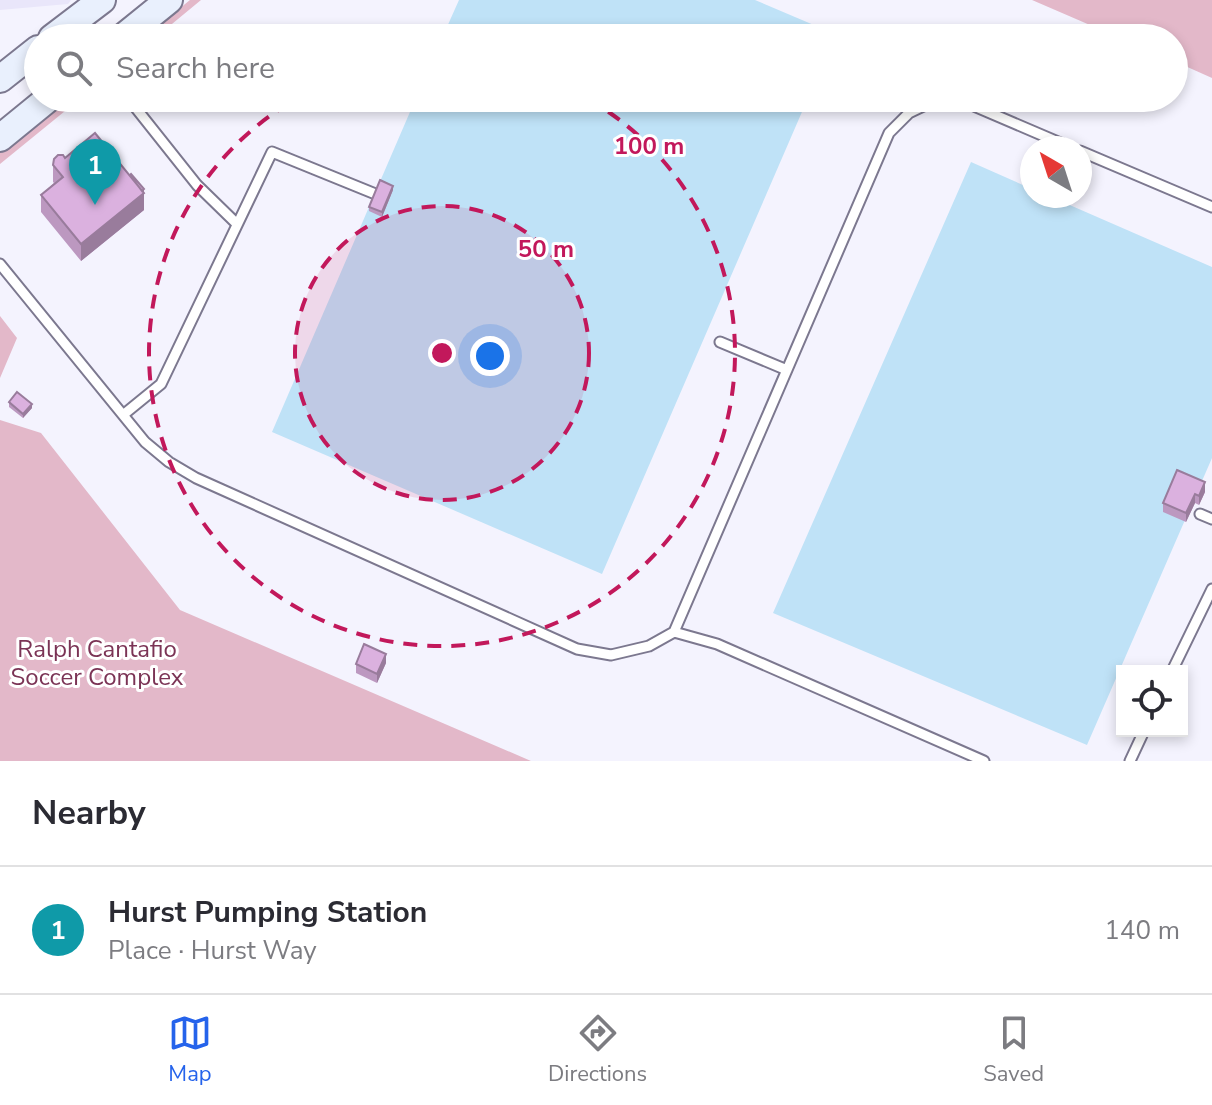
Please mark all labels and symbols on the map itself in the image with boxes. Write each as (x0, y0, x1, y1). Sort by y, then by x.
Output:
text: 100 m (614, 130, 684, 162)
north arrow (1020, 136, 1092, 208)
pin: 1 (69, 139, 121, 205)
text: 50 m (518, 233, 574, 265)
your location (470, 336, 510, 376)
centre of rings (428, 339, 456, 367)
park label: Ralph Cantafio Soccer Complex (11, 633, 184, 693)

